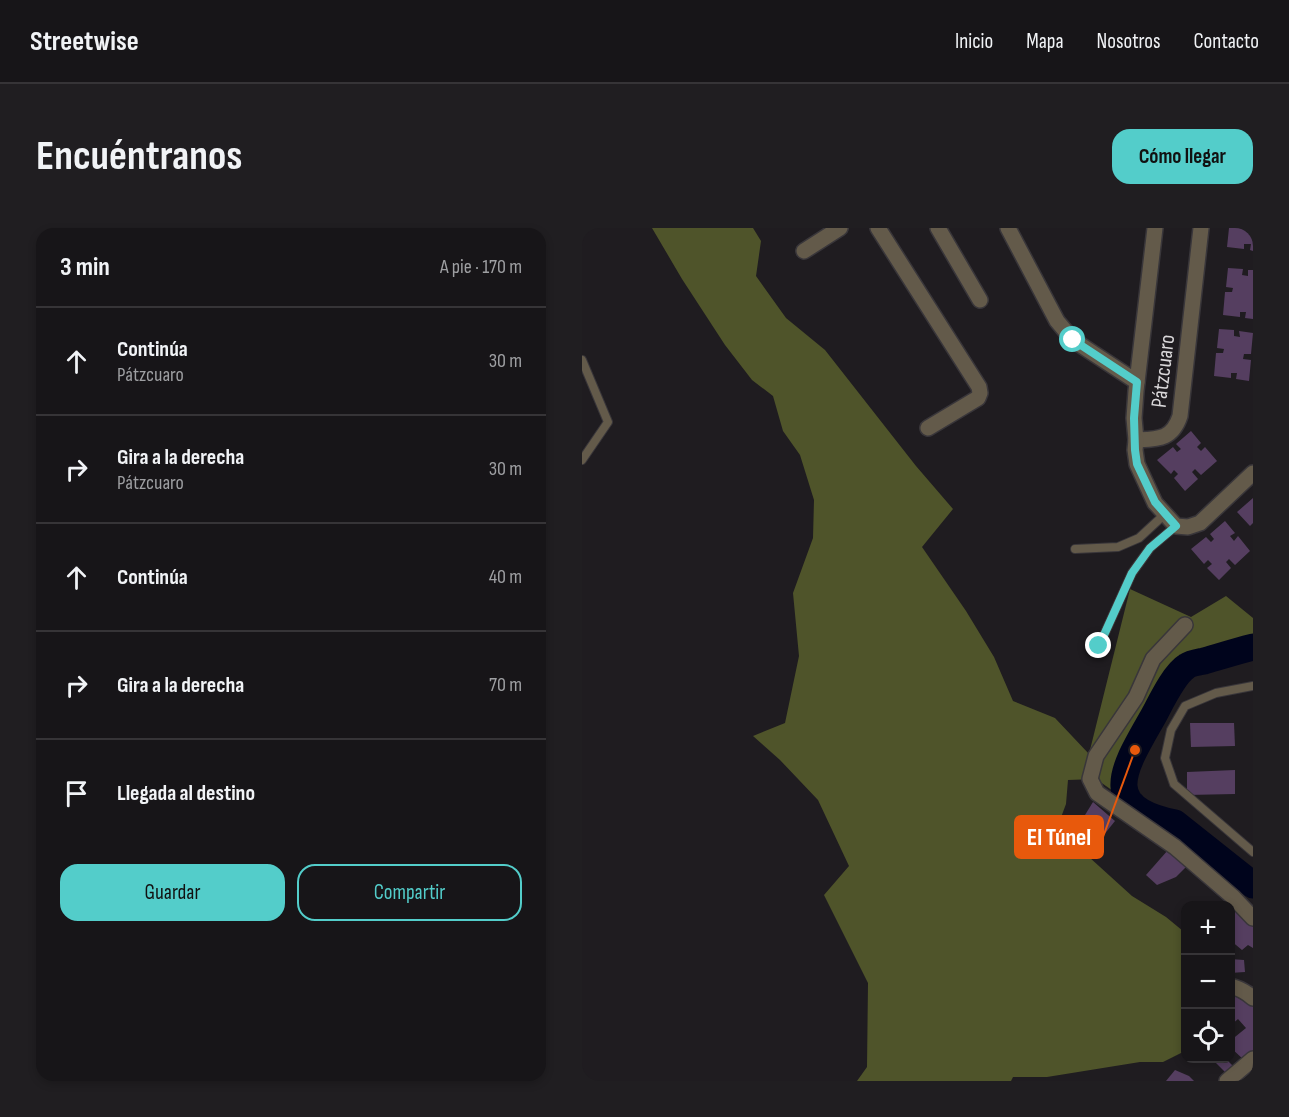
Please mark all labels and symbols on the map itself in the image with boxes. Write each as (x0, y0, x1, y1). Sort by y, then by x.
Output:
route start (1059, 326, 1085, 352)
street label: Pátzcuaro (1146, 333, 1181, 409)
route end (1085, 632, 1111, 658)
callout: El Túnel (1015, 816, 1103, 858)
text: El Túnel (1027, 823, 1091, 852)

